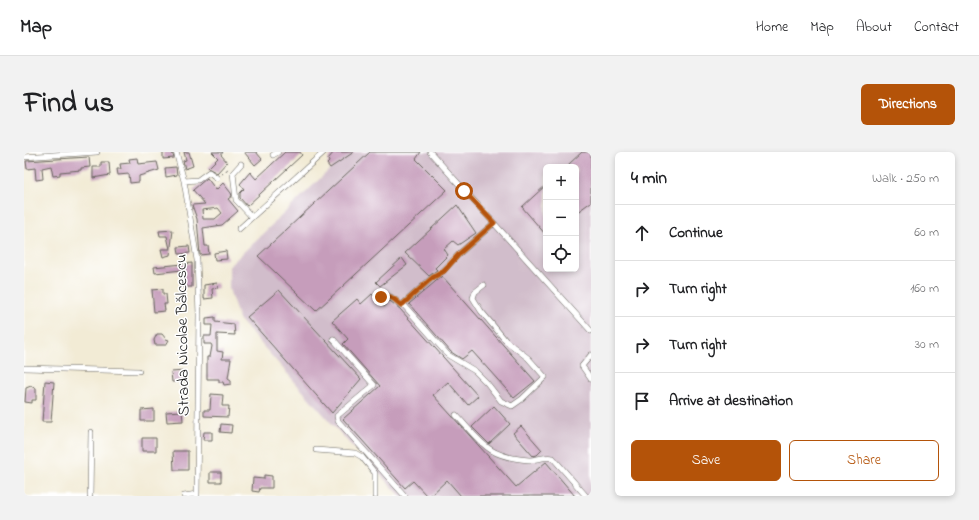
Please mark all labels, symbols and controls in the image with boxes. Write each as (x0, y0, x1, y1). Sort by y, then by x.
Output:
text: Map (20, 14, 52, 41)
text: Home (756, 17, 788, 38)
text: Map (810, 17, 834, 38)
text: About (856, 17, 892, 38)
text: Contact (914, 17, 959, 38)
text: Find us (24, 84, 114, 125)
button: Directions (861, 84, 955, 125)
map controls (543, 164, 579, 272)
button: + (543, 164, 579, 200)
text: 4 min (631, 166, 667, 191)
text: Walk · 250 m (872, 169, 939, 188)
route start (455, 182, 473, 200)
button: − (543, 200, 579, 236)
icon: ahead (631, 222, 653, 244)
text: Continue (669, 222, 723, 244)
text: 60 m (914, 223, 939, 242)
button: locate (543, 236, 579, 272)
street label: Strada Nicolae Bălcescu (170, 254, 196, 416)
icon: right (631, 278, 653, 300)
text: Turn right (669, 278, 727, 300)
text: 160 m (910, 279, 939, 298)
route end (372, 288, 390, 306)
icon: right (631, 334, 653, 356)
text: Turn right (669, 334, 727, 356)
text: 30 m (915, 335, 939, 354)
icon: arrive (631, 390, 653, 412)
text: Arrive at destination (669, 390, 793, 412)
button: Save (631, 440, 781, 481)
button: Share (789, 440, 939, 481)

